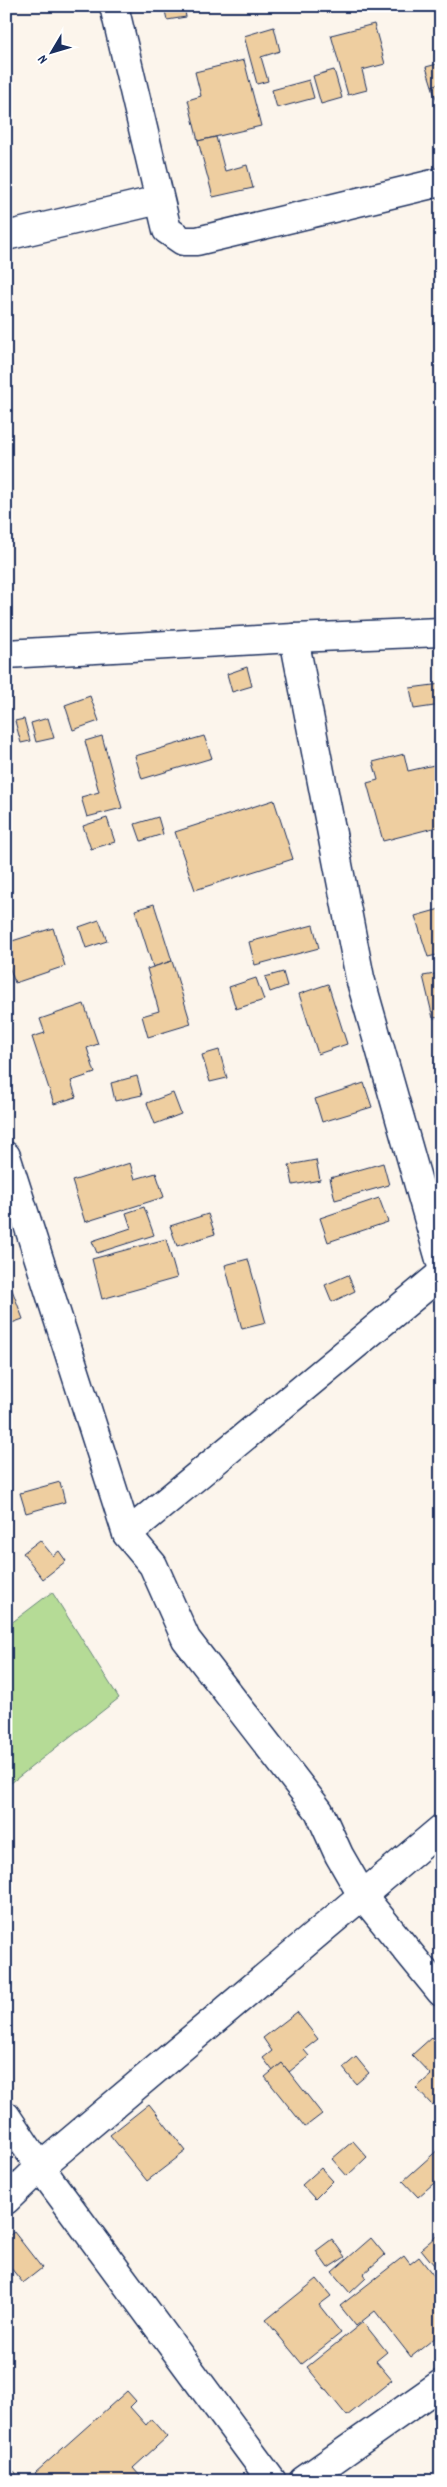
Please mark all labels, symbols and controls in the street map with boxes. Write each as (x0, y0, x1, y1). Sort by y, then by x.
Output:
north arrow (28, 28, 78, 78)
text: N (33, 50, 53, 68)

